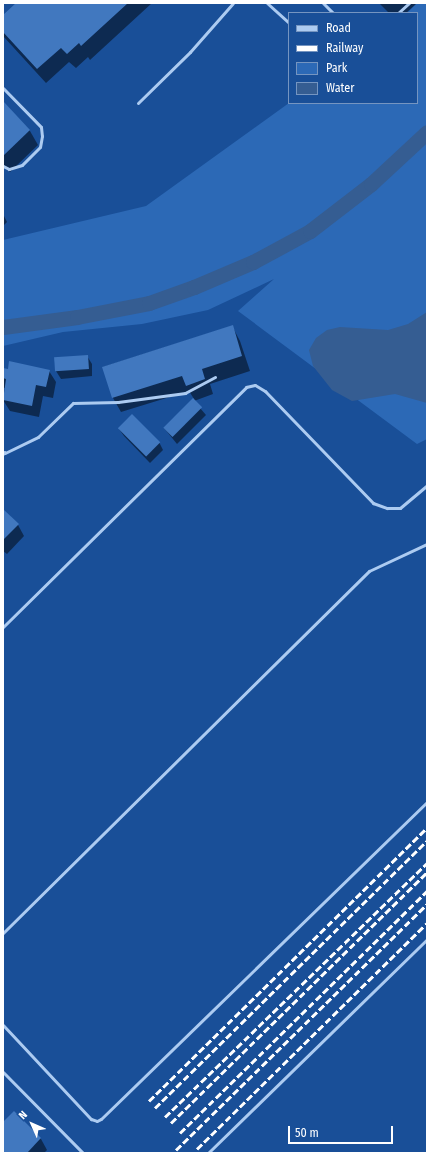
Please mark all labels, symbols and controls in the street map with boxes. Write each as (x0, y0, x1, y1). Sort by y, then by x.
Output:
legend (288, 12, 418, 104)
text: Road (326, 21, 351, 35)
text: Railway (326, 41, 363, 55)
text: Park (326, 61, 347, 75)
text: Water (326, 81, 354, 95)
north arrow (12, 1104, 52, 1144)
text: N (16, 1108, 30, 1122)
scale bar (290, 1118, 395, 1144)
text: 50 m (295, 1126, 319, 1140)

